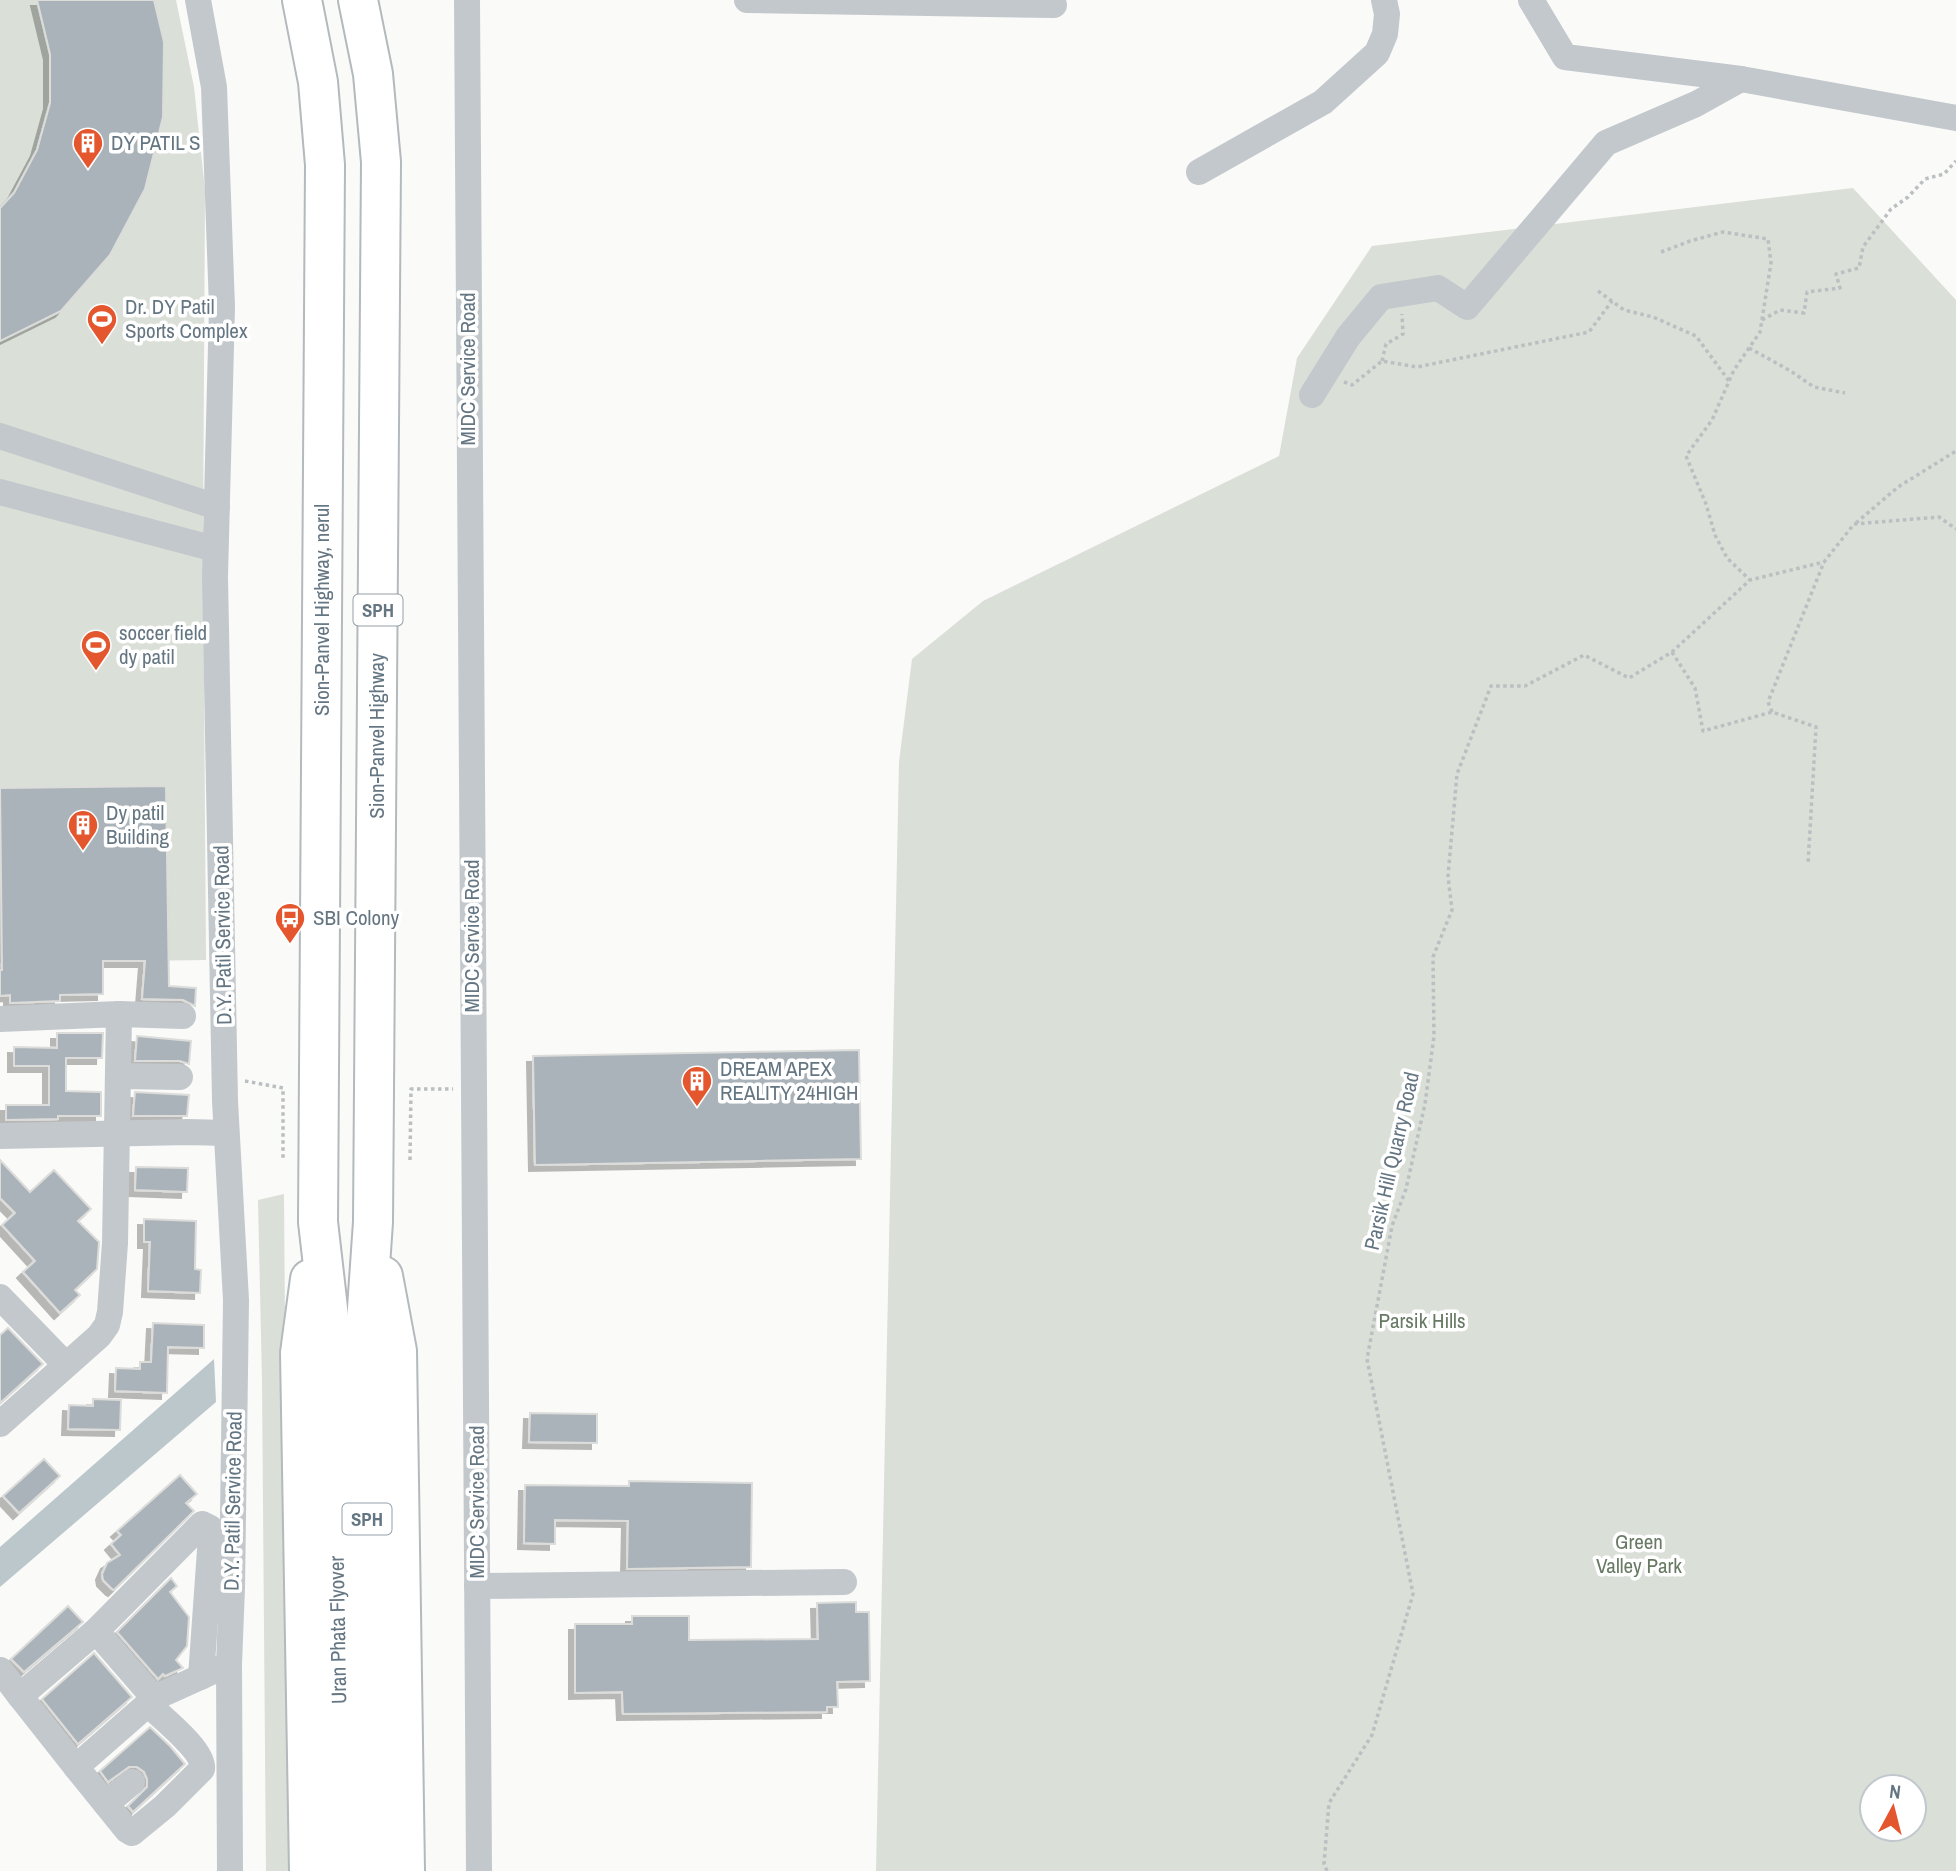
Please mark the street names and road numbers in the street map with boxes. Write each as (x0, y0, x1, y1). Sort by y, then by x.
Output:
street label: MIDC Service Road (453, 292, 482, 446)
street label: Sion-Panvel Highway, nerul (307, 504, 336, 716)
road number: SPH (354, 594, 402, 625)
street label: Sion-Panvel Highway (362, 653, 391, 819)
street label: D.Y. Patil Service Road (206, 845, 239, 1025)
street label: MIDC Service Road (457, 859, 486, 1013)
street label: Parsik Hill Quarry Road (1357, 1069, 1426, 1253)
street label: D.Y. Patil Service Road (216, 1411, 249, 1591)
street label: MIDC Service Road (462, 1425, 491, 1579)
road number: SPH (342, 1504, 392, 1534)
street label: Uran Phata Flyover (322, 1555, 353, 1704)

